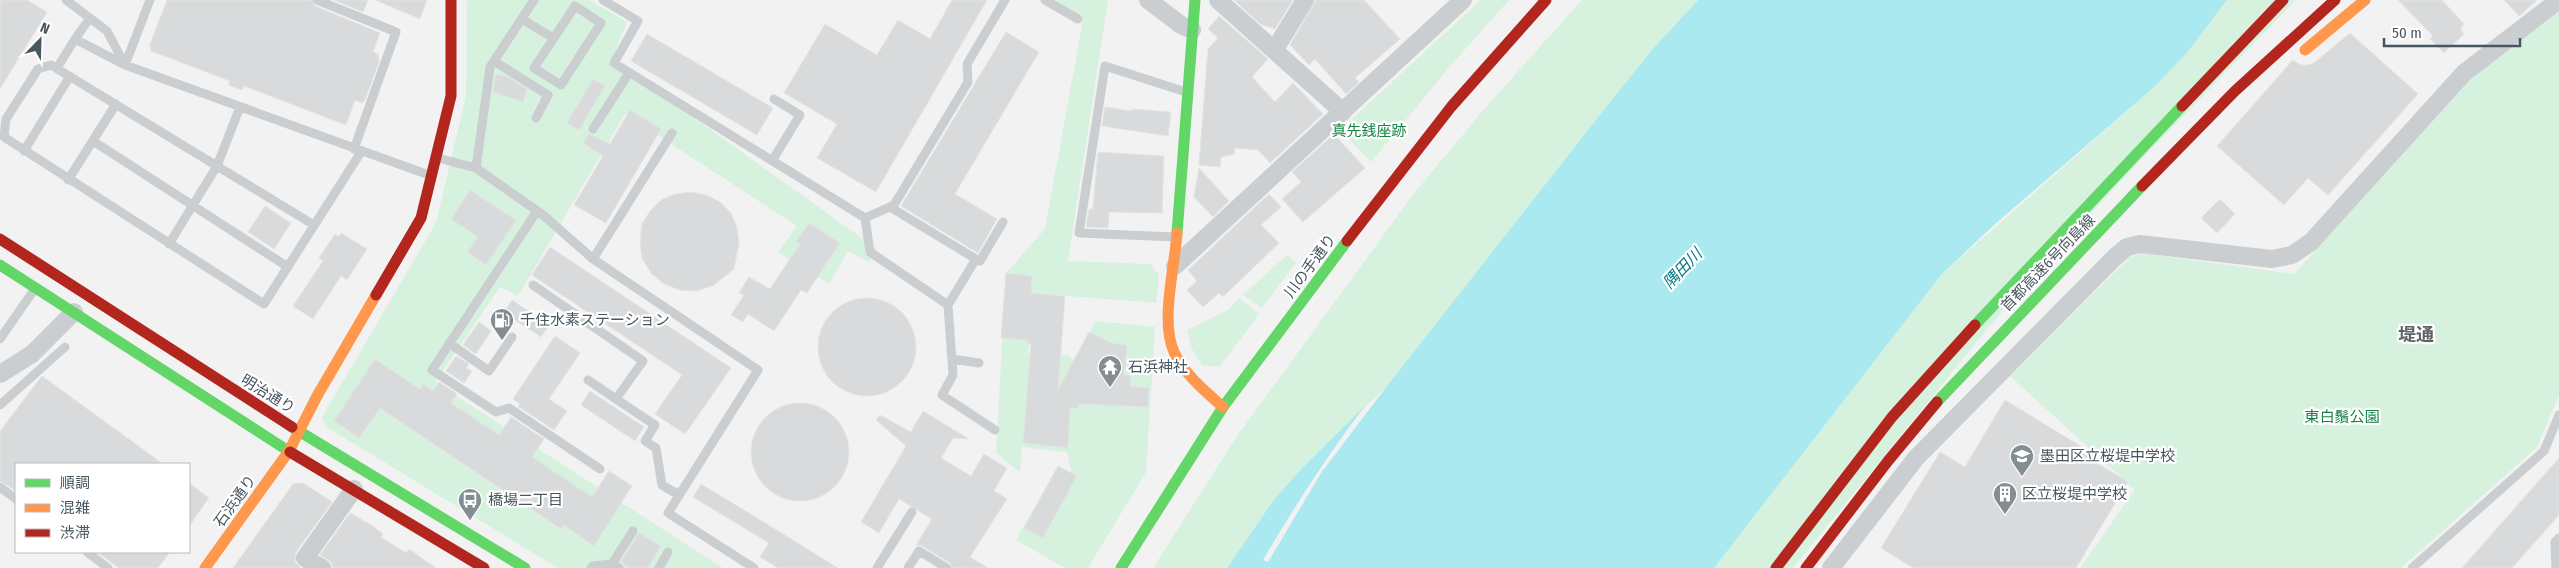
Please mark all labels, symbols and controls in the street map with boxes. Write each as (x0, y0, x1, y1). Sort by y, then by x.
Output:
north arrow (15, 15, 65, 65)
scale bar (2384, 15, 2520, 47)
text: N (38, 19, 52, 38)
text: 50 m (2392, 24, 2422, 42)
park label: 真先銭座跡 (1331, 122, 1407, 140)
street label: 首都高速6号向島線 (1997, 211, 2099, 315)
street label: 川の手通り (1280, 231, 1340, 301)
water label: 隅田川 (1659, 243, 1707, 292)
fuel station icon: 千住水素ステーション (489, 307, 515, 341)
place label: 千住水素ステーション (520, 311, 670, 329)
district label: 堤通 (2398, 324, 2434, 346)
temple icon: 石浜神社 (1097, 354, 1123, 388)
place label: 石浜神社 (1128, 358, 1188, 376)
street label: 明治通り (238, 371, 298, 417)
park label: 東白鬚公園 (2304, 408, 2380, 426)
school or university icon: 墨田区立桜堤中学校 (2009, 443, 2035, 477)
place label: 墨田区立桜堤中学校 (2040, 447, 2175, 465)
legend (15, 463, 190, 553)
street label: 石浜通り (210, 471, 260, 531)
text: 順調 (60, 474, 90, 492)
building icon: 区立桜堤中学校 (1992, 481, 2018, 515)
place label: 区立桜堤中学校 (2022, 485, 2127, 503)
bus stop icon: 橋場二丁目 (457, 487, 483, 521)
place label: 橋場二丁目 (488, 491, 563, 509)
text: 混雑 (60, 499, 90, 517)
text: 渋滞 (60, 524, 90, 542)

